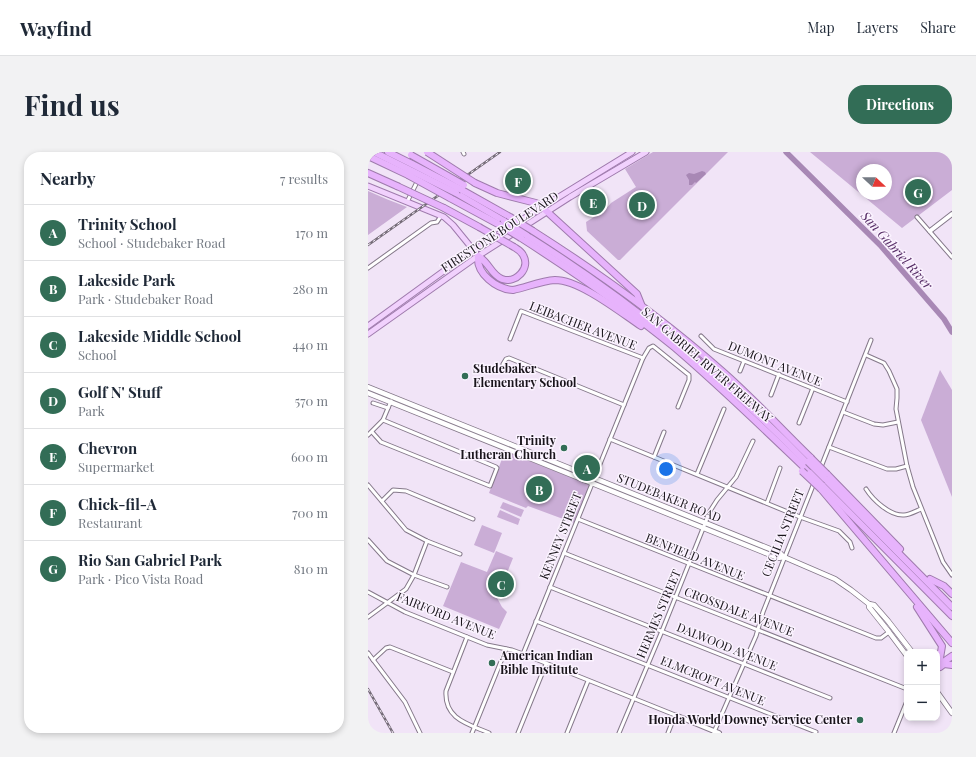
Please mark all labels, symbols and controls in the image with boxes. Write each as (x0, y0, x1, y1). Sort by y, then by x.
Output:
text: Wayfind (20, 15, 92, 41)
text: Map (807, 18, 835, 37)
text: Layers (857, 18, 898, 37)
text: Share (920, 18, 956, 37)
button: Directions (848, 85, 952, 124)
text: Find us (24, 86, 120, 123)
north arrow (856, 164, 892, 200)
pin: F (505, 166, 531, 196)
text: Nearby (40, 167, 95, 189)
text: 7 results (280, 170, 328, 187)
pin: G (905, 177, 931, 207)
street label: FIRESTONE BOULEVARD (438, 187, 561, 275)
pin: E (580, 187, 606, 217)
pin: D (629, 190, 655, 220)
water label: San Gabriel River (857, 206, 937, 293)
text: Trinity School (78, 214, 177, 234)
text: A (49, 224, 57, 241)
text: 170 m (295, 224, 328, 241)
text: School · Studebaker Road (78, 234, 226, 251)
text: Lakeside Park (78, 270, 175, 290)
text: B (49, 280, 57, 297)
text: 280 m (292, 280, 328, 297)
text: Park · Studebaker Road (78, 290, 213, 307)
street label: LEIBACHER AVENUE (527, 297, 639, 353)
street label: SAN GABRIEL RIVER FREEWAY (639, 303, 777, 426)
text: Lakeside Middle School (78, 326, 242, 346)
text: C (48, 336, 58, 353)
text: 440 m (293, 336, 328, 353)
street label: DUMONT AVENUE (726, 337, 825, 389)
text: School (78, 346, 117, 363)
place label: Studebaker Elementary School (473, 360, 577, 390)
marker: Studebaker Elementary School (460, 371, 470, 381)
text: Golf N' Stuff (78, 382, 161, 402)
text: D (48, 392, 58, 409)
text: 570 m (295, 392, 328, 409)
text: Park (78, 402, 105, 419)
place label: Trinity Lutheran Church (460, 432, 557, 462)
text: Chevron (78, 438, 137, 458)
marker: Trinity Lutheran Church (559, 443, 569, 453)
text: E (49, 448, 57, 465)
text: 600 m (291, 448, 328, 465)
pin: A (574, 453, 600, 483)
text: Supermarket (78, 458, 154, 475)
your location (656, 459, 676, 479)
street label: STUDEBAKER ROAD (615, 469, 724, 525)
pin: B (526, 474, 552, 504)
street label: CECILIA STREET (757, 486, 807, 579)
street label: KENNEY STREET (535, 489, 585, 582)
text: Chick-fil-A (78, 494, 157, 514)
text: F (49, 504, 57, 521)
text: 700 m (292, 504, 328, 521)
text: Restaurant (78, 514, 142, 531)
street label: BENFIELD AVENUE (643, 529, 747, 583)
text: Rio San Gabriel Park (78, 550, 222, 570)
text: G (48, 560, 58, 577)
text: 810 m (294, 560, 328, 577)
street label: HERMES STREET (632, 566, 684, 661)
pin: C (488, 569, 514, 599)
text: Park · Pico Vista Road (78, 570, 203, 587)
street label: CROSSDALE AVENUE (682, 583, 797, 639)
street label: FAIRFORD AVENUE (394, 588, 498, 642)
street label: DALWOOD AVENUE (675, 619, 780, 674)
place label: American Indian Bible Institute (499, 647, 594, 677)
map controls (904, 649, 940, 721)
button: + (904, 649, 940, 685)
street label: ELMCROFT AVENUE (658, 652, 768, 708)
marker: American Indian Bible Institute (487, 658, 497, 668)
button: − (904, 685, 940, 721)
place label: Honda World Downey Service Center (648, 711, 852, 727)
marker: Honda World Downey Service Center (855, 715, 865, 725)

